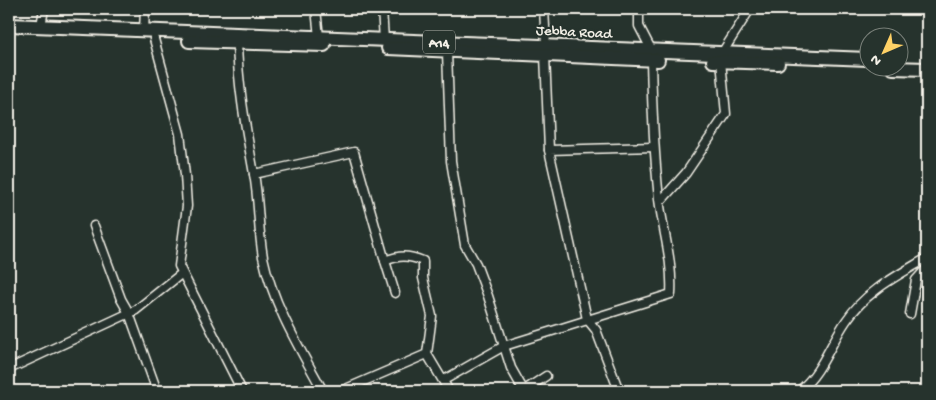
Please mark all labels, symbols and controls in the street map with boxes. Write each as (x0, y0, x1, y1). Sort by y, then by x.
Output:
street label: Jebba Road (535, 22, 614, 44)
north arrow (858, 28, 908, 78)
road number: A14 (423, 31, 455, 54)
text: N (867, 50, 886, 69)

